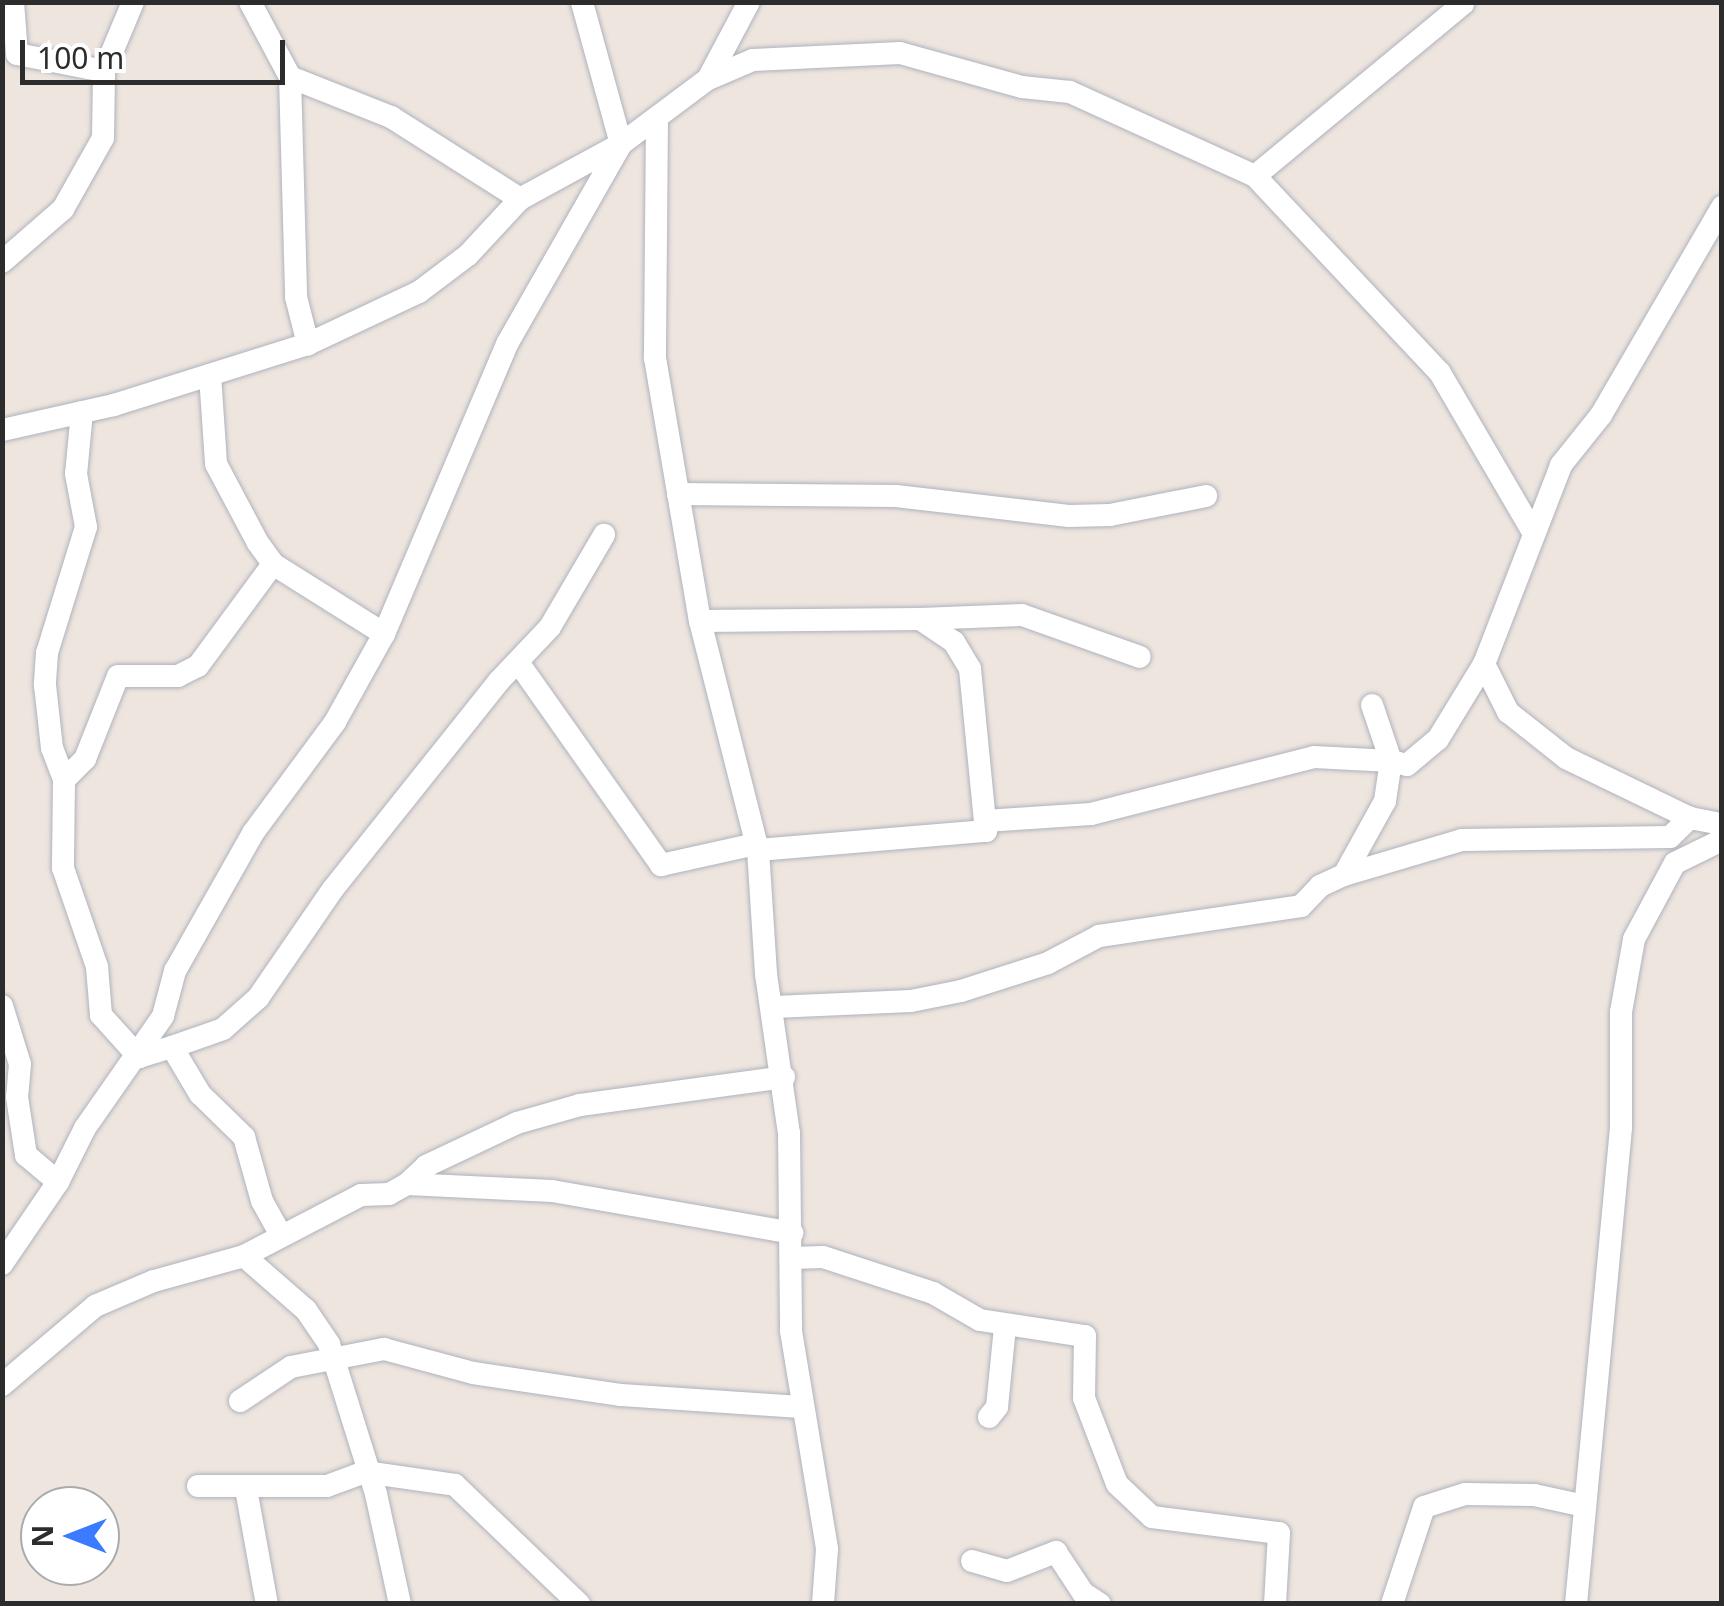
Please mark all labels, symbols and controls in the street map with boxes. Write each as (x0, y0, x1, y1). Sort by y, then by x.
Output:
scale bar (25, 20, 290, 82)
text: 100 m (37, 37, 124, 78)
north arrow (20, 1486, 120, 1586)
text: N (23, 1525, 61, 1547)

